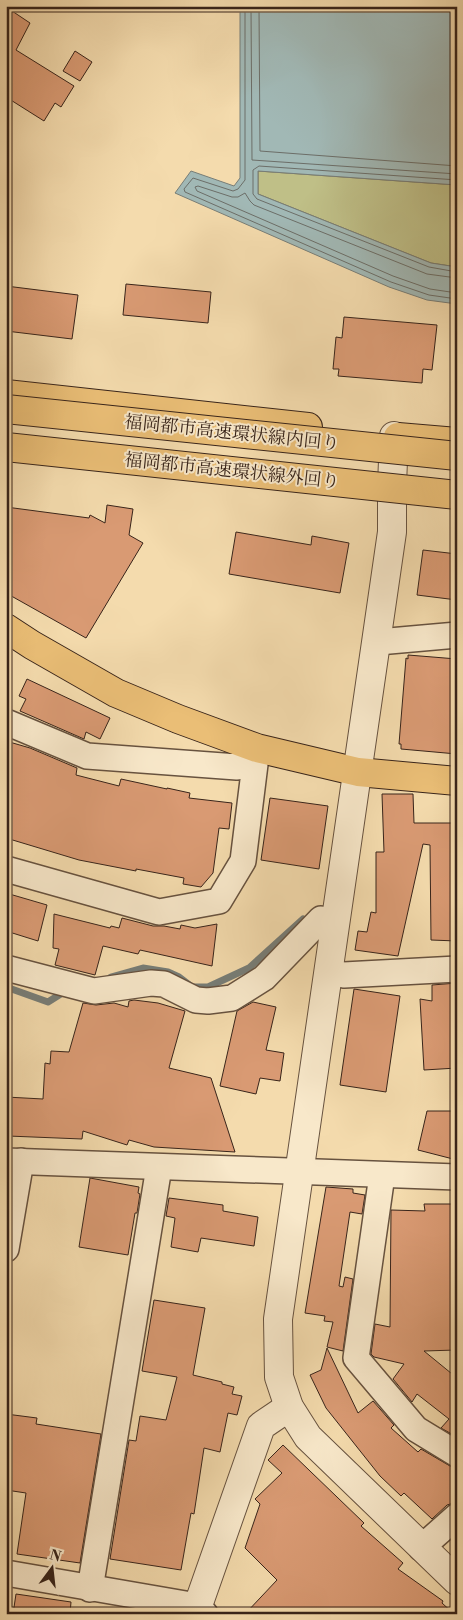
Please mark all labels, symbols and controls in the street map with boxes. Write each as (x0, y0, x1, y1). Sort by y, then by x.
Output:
street label: 福岡都市高速環状線内回り (123, 410, 341, 456)
street label: 福岡都市高速環状線外回り (123, 448, 341, 494)
north arrow (28, 1542, 78, 1592)
text: N (47, 1546, 63, 1567)

